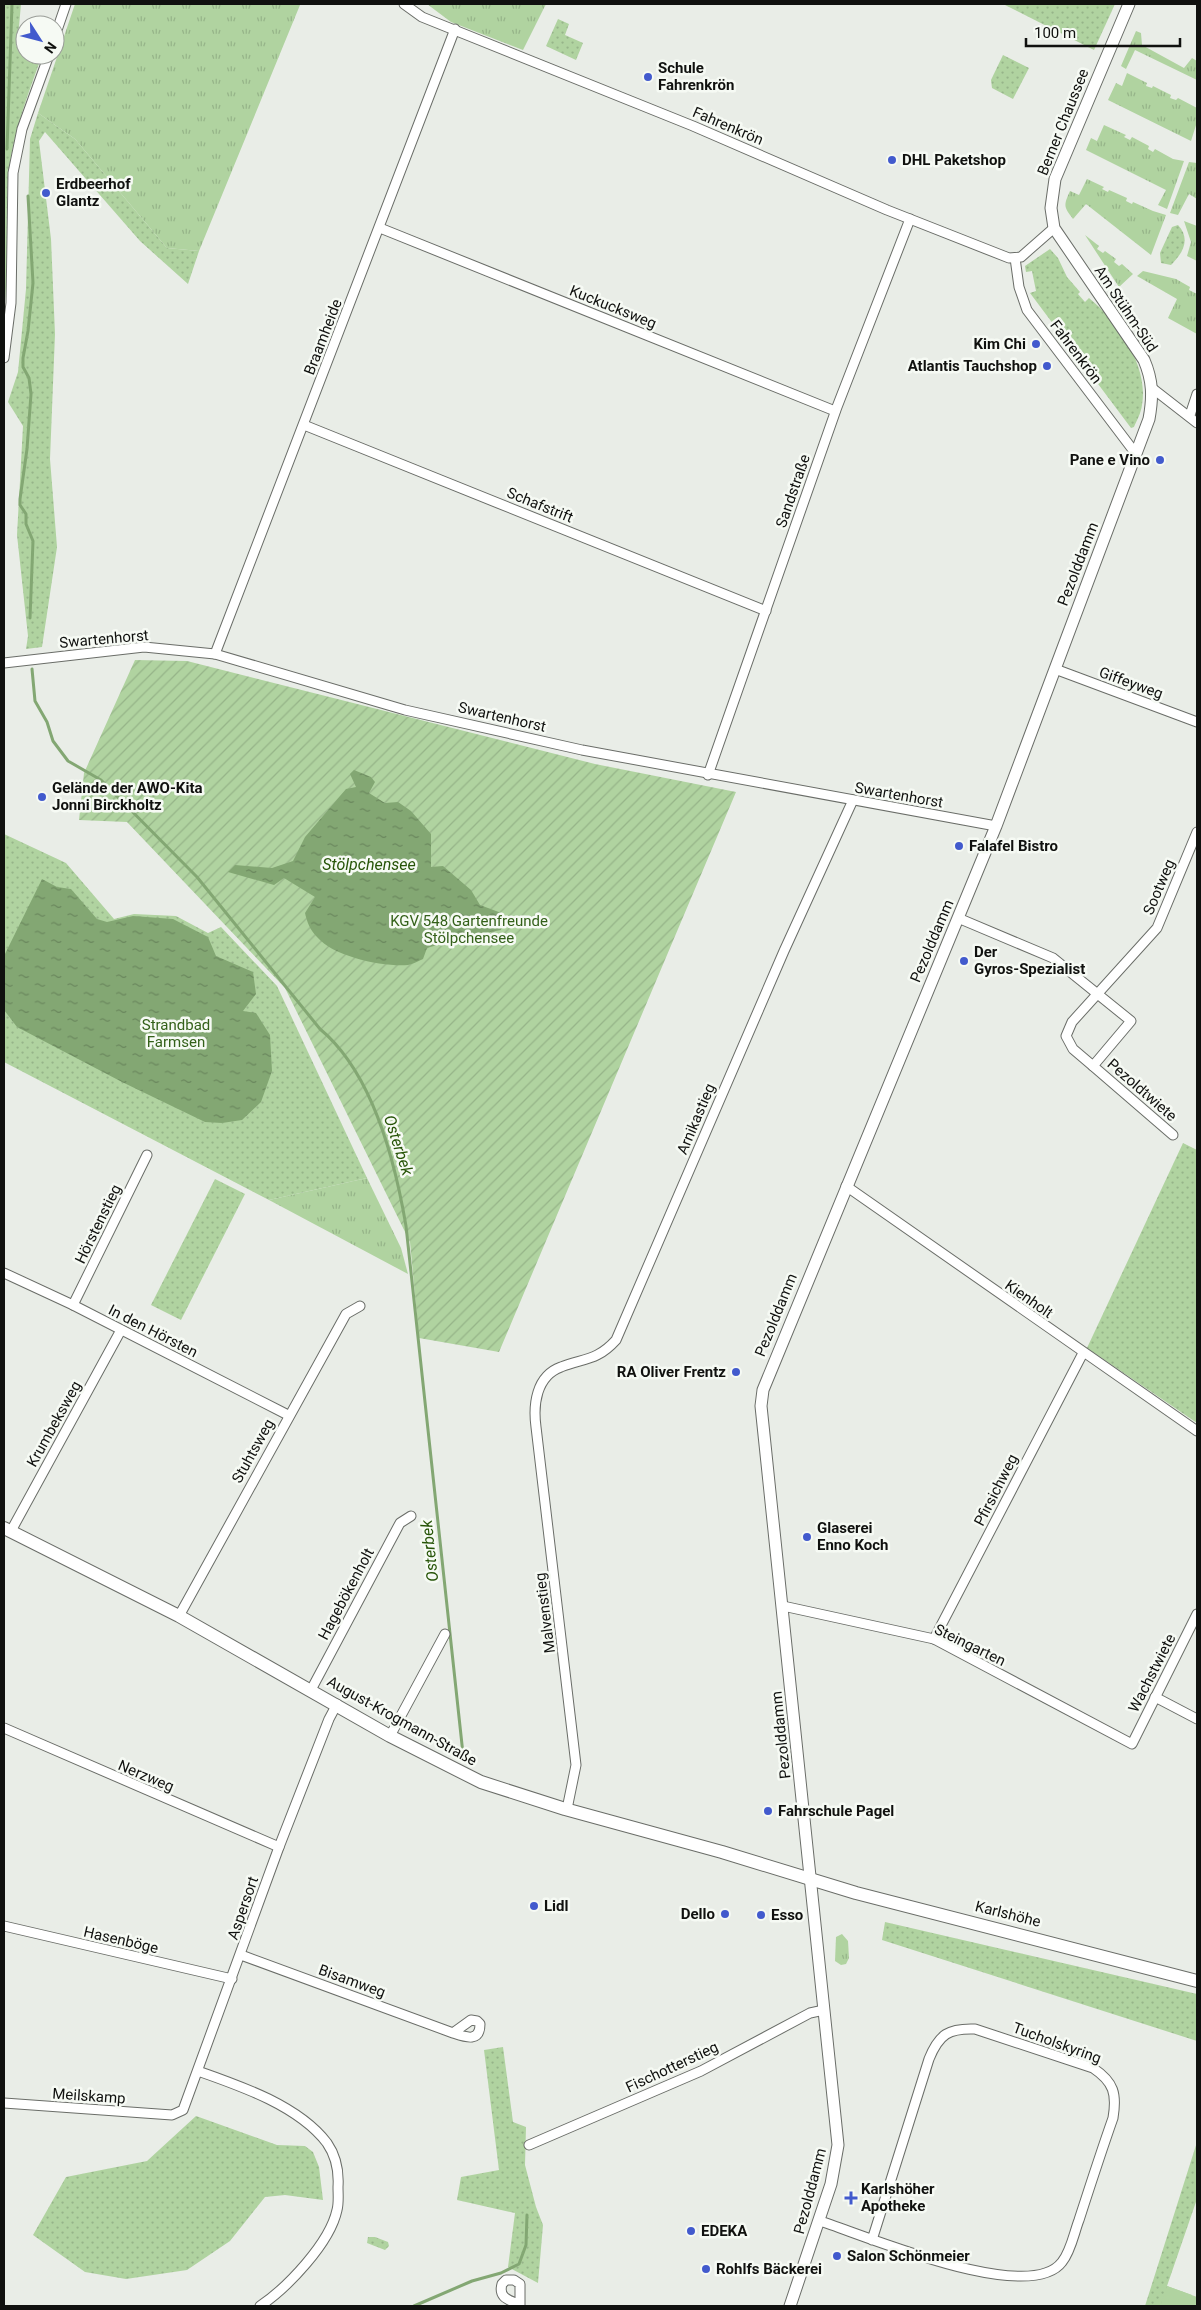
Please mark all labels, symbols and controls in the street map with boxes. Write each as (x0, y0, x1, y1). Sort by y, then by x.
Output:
north arrow (15, 15, 65, 65)
scale bar (1026, 15, 1180, 47)
text: 100 m (1034, 24, 1076, 42)
text: N (41, 39, 60, 56)
place label: Schule Fahrenkrön (658, 59, 734, 94)
street label: Berner Chaussee (1033, 66, 1093, 178)
marker: Schule Fahrenkrön (642, 71, 654, 83)
street label: Fahrenkrön (690, 103, 766, 149)
place label: DHL Paketshop (902, 151, 1006, 169)
marker: DHL Paketshop (886, 154, 898, 166)
place label: Erdbeerhof Glantz (56, 175, 131, 210)
marker: Erdbeerhof Glantz (40, 187, 52, 199)
street label: Am Stühm-Süd (1091, 263, 1161, 355)
street label: Kuckucksweg (567, 281, 659, 333)
street label: Braamheide (300, 296, 346, 378)
street label: Fahrenkrön (1046, 317, 1106, 387)
place label: Kim Chi (974, 335, 1026, 353)
marker: Kim Chi (1030, 338, 1042, 350)
place label: Atlantis Tauchshop (908, 357, 1037, 375)
marker: Atlantis Tauchshop (1041, 360, 1053, 372)
place label: Pane e Vino (1070, 451, 1150, 469)
street label: Sandstraße (772, 452, 814, 530)
marker: Pane e Vino (1154, 454, 1166, 466)
street label: Schafstrift (504, 484, 576, 526)
street label: Pezolddamm (1054, 520, 1102, 608)
street label: Swartenhorst (59, 626, 149, 652)
street label: Giffeyweg (1097, 663, 1165, 703)
street label: Swartenhorst (456, 698, 548, 736)
street label: Swartenhorst (853, 778, 945, 812)
place label: Gelände der AWO-Kita Jonni Birckholtz (52, 779, 202, 814)
marker: Gelände der AWO-Kita Jonni Birckholtz (36, 791, 48, 803)
place label: Falafel Bistro (969, 837, 1058, 855)
marker: Falafel Bistro (953, 840, 965, 852)
water label: Stölpchensee (322, 855, 416, 874)
street label: Sootweg (1139, 857, 1179, 917)
street label: Pezolddamm (906, 897, 958, 985)
park label: KGV 548 Gartenfreunde Stölpchensee (390, 912, 548, 947)
place label: Der Gyros-Spezialist (974, 943, 1085, 978)
marker: Der Gyros-Spezialist (958, 955, 970, 967)
park label: Strandbad Farmsen (142, 1016, 210, 1051)
street label: Pezoldtwiete (1104, 1055, 1180, 1125)
street label: Arnikastieg (673, 1081, 719, 1157)
water label: Osterbek (380, 1113, 417, 1179)
street label: Hörstenstieg (71, 1181, 125, 1267)
street label: Pezolddamm (751, 1271, 801, 1359)
street label: Kienholt (1001, 1276, 1057, 1322)
street label: In den Hörsten (105, 1301, 201, 1361)
place label: RA Oliver Frentz (617, 1363, 726, 1381)
marker: RA Oliver Frentz (730, 1366, 742, 1378)
street label: Krumbeksweg (23, 1378, 85, 1470)
street label: Stuhtsweg (228, 1416, 278, 1486)
street label: Pfirsichweg (970, 1451, 1022, 1529)
water label: Osterbek (417, 1518, 442, 1583)
place label: Glaserei Enno Koch (817, 1519, 888, 1554)
marker: Glaserei Enno Koch (801, 1531, 813, 1543)
street label: Hagebökenholt (314, 1545, 378, 1643)
street label: Malvenstieg (531, 1572, 559, 1654)
street label: Steingarten (932, 1620, 1008, 1670)
street label: Wachstwiete (1125, 1631, 1179, 1715)
street label: August-Krogmann-Straße (324, 1672, 480, 1770)
street label: Pezolddamm (767, 1690, 795, 1780)
street label: Nerzweg (115, 1756, 177, 1796)
place label: Fahrschule Pagel (778, 1802, 894, 1820)
marker: Fahrschule Pagel (762, 1805, 774, 1817)
street label: Aspersort (224, 1874, 262, 1942)
place label: Lidl (544, 1897, 569, 1915)
street label: Karlshöhe (973, 1897, 1043, 1931)
marker: Lidl (528, 1900, 540, 1912)
place label: Dello (681, 1905, 715, 1923)
place label: Esso (771, 1906, 803, 1924)
marker: Dello (719, 1908, 731, 1920)
marker: Esso (755, 1909, 767, 1921)
street label: Hasenböge (82, 1923, 160, 1957)
street label: Bisamweg (316, 1961, 388, 2001)
street label: Tucholskyring (1010, 2019, 1104, 2067)
street label: Fischotterstieg (623, 2038, 721, 2096)
street label: Meilskamp (52, 2084, 126, 2108)
street label: Pezolddamm (790, 2146, 830, 2236)
place label: Karlshöher Apotheke (861, 2180, 935, 2215)
marker: Karlshöher Apotheke (845, 2192, 857, 2204)
place label: EDEKA (701, 2222, 748, 2240)
marker: EDEKA (685, 2225, 697, 2237)
place label: Salon Schönmeier (847, 2247, 970, 2265)
marker: Salon Schönmeier (831, 2250, 843, 2262)
place label: Rohlfs Bäckerei (716, 2260, 822, 2278)
marker: Rohlfs Bäckerei (700, 2263, 712, 2275)

